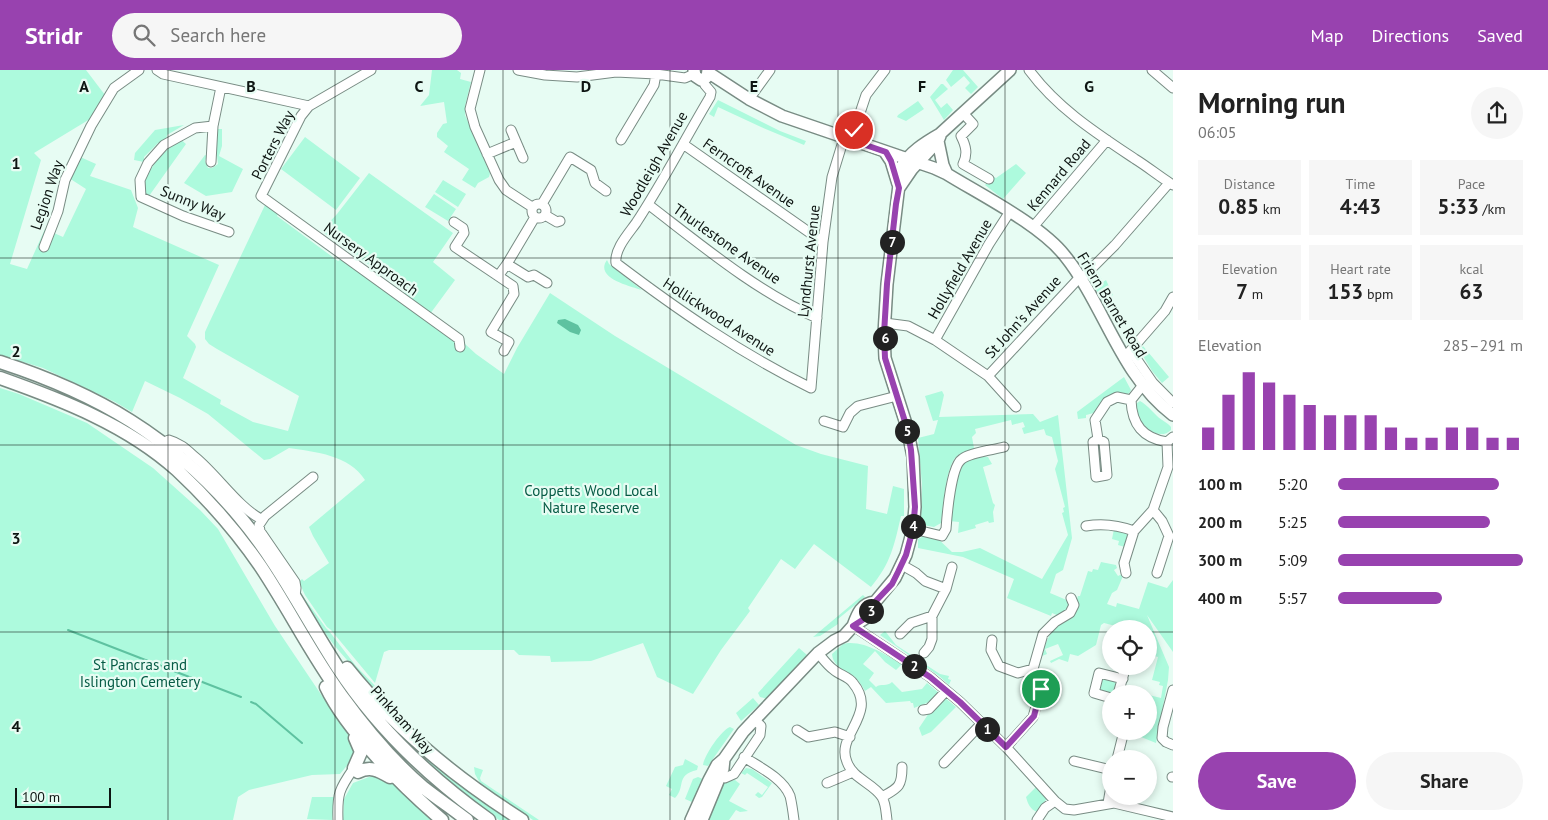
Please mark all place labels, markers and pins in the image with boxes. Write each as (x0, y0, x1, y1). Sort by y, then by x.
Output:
pin (833, 109, 875, 151)
pin: 7 (880, 230, 904, 254)
pin: 6 (872, 326, 898, 350)
pin: 5 (894, 418, 920, 444)
pin: 4 (900, 514, 926, 538)
pin: 3 (858, 598, 884, 624)
pin: 2 (902, 654, 926, 678)
pin (1020, 668, 1062, 710)
pin: 1 (974, 716, 1000, 742)

